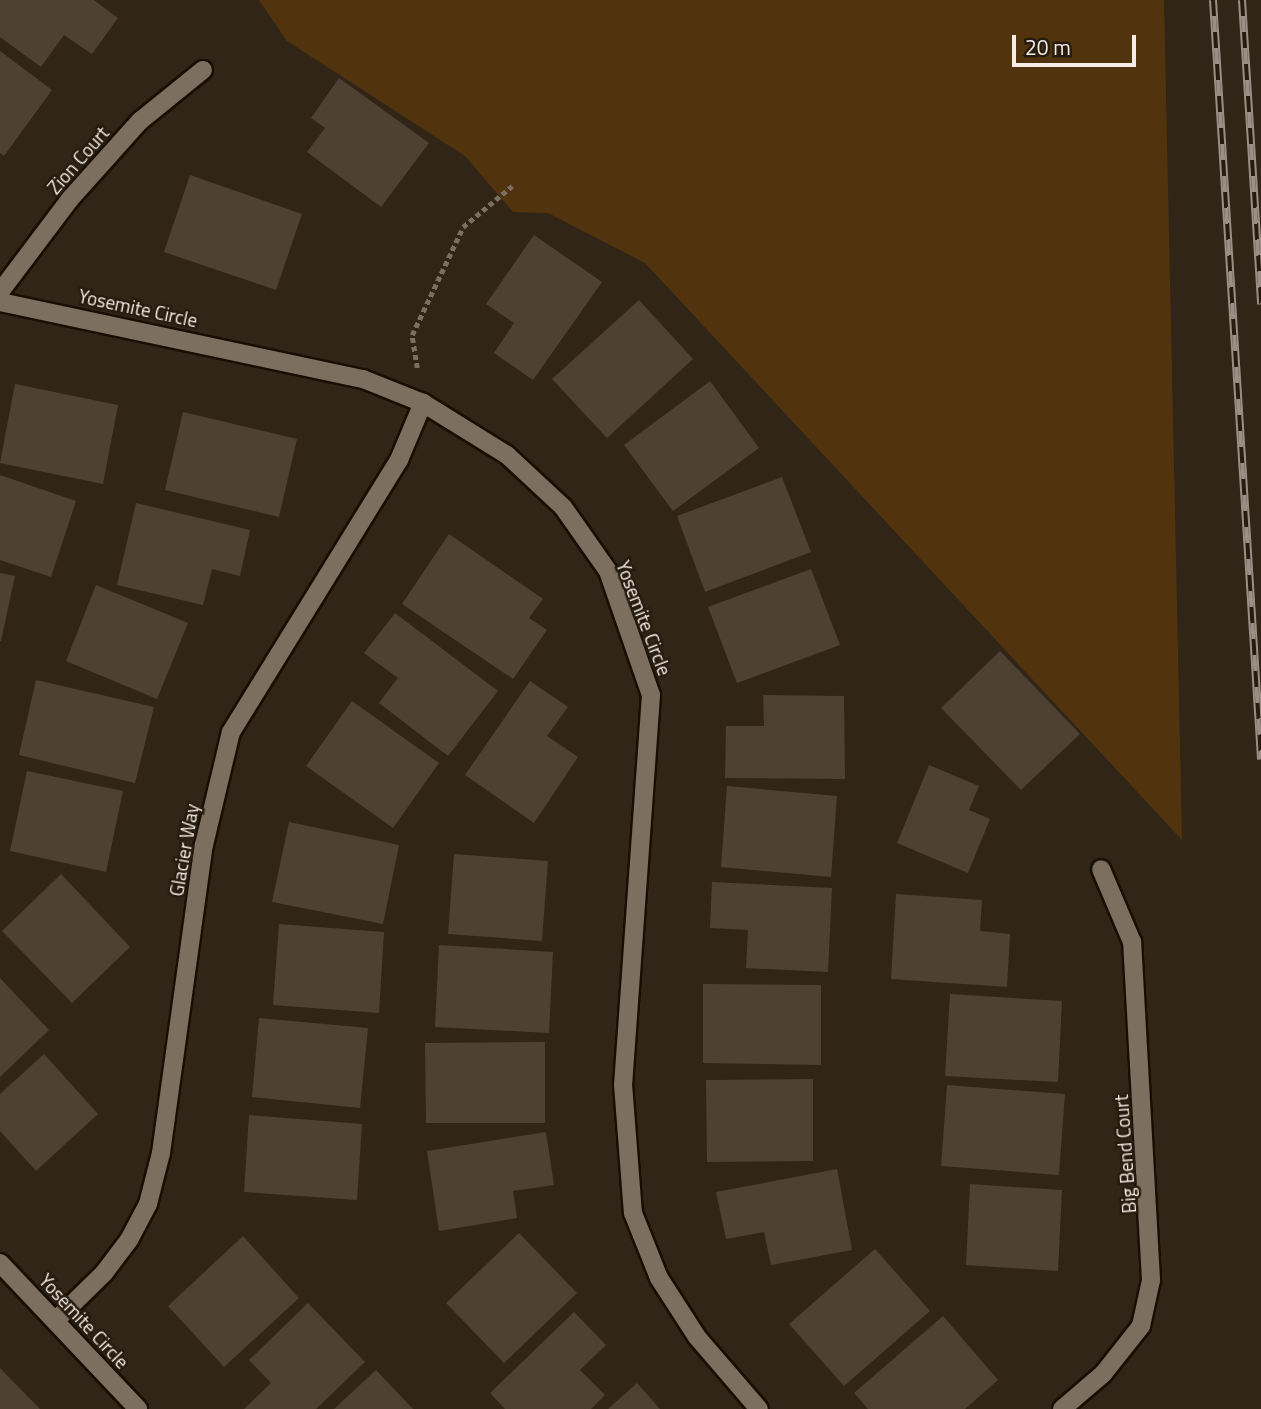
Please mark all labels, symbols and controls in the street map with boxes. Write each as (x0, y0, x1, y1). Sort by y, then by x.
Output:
scale bar (1016, 21, 1140, 65)
text: 20 m (1025, 31, 1071, 63)
street label: Zion Court (42, 121, 114, 199)
street label: Yosemite Circle (76, 284, 200, 332)
street label: Yosemite Circle (612, 557, 676, 679)
street label: Glacier Way (165, 802, 203, 898)
street label: Big Bend Court (1109, 1094, 1141, 1214)
street label: Yosemite Circle (34, 1269, 134, 1373)

